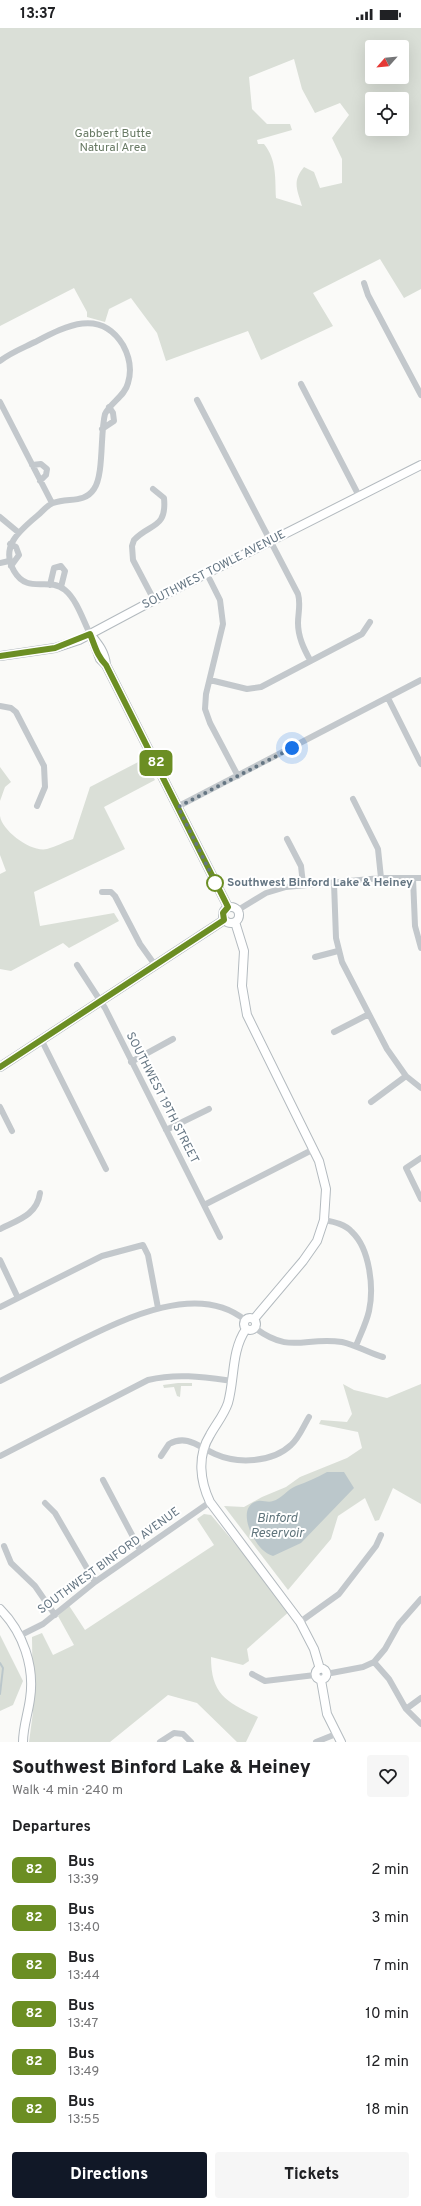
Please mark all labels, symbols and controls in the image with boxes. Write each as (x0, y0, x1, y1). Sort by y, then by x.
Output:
text: 13:37 (20, 5, 55, 24)
north arrow (365, 40, 409, 84)
map controls (365, 40, 409, 136)
button: locate (365, 92, 409, 136)
park label: Gabbert Butte Natural Area (75, 126, 151, 156)
street label: SOUTHWEST TOWLE AVENUE (140, 527, 288, 613)
your location (282, 738, 302, 758)
line badge: 82 (138, 750, 174, 776)
text: 82 (147, 754, 165, 771)
marker: Southwest Binford Lake & Heiney (206, 874, 224, 892)
place label: Southwest Binford Lake & Heiney (227, 875, 413, 891)
street label: SOUTHWEST 19TH STREET (122, 1030, 202, 1166)
street label: SOUTHWEST BINFORD AVENUE (35, 1504, 183, 1618)
water label: Binford Reservoir (250, 1511, 305, 1542)
button: heart (367, 1755, 409, 1797)
text: Southwest Binford Lake & Heiney (12, 1756, 311, 1780)
text: Walk · 4 min · 240 m (12, 1783, 123, 1799)
text: Departures (12, 1818, 91, 1837)
text: Bus (68, 1853, 95, 1872)
text: 82 (25, 1861, 43, 1878)
text: 2 min (371, 1861, 409, 1880)
text: 13:39 (68, 1872, 99, 1888)
text: Bus (68, 1901, 95, 1920)
text: 82 (25, 1909, 43, 1926)
text: 3 min (371, 1909, 409, 1928)
text: 13:40 (68, 1920, 100, 1936)
text: Bus (68, 1949, 95, 1968)
text: 82 (25, 1957, 43, 1974)
text: 7 min (373, 1957, 409, 1976)
text: 13:44 (68, 1968, 100, 1984)
text: Bus (68, 1997, 95, 2016)
text: 82 (25, 2005, 43, 2022)
text: 10 min (365, 2005, 409, 2024)
text: 13:47 (68, 2016, 98, 2032)
text: Bus (68, 2045, 95, 2064)
text: 82 (25, 2053, 43, 2070)
text: 12 min (366, 2053, 409, 2072)
text: 13:49 (68, 2064, 99, 2080)
text: Bus (68, 2093, 95, 2112)
text: 82 (25, 2101, 43, 2118)
text: 18 min (366, 2101, 409, 2120)
text: 13:55 (68, 2112, 100, 2128)
button: Directions (12, 2152, 207, 2198)
button: Tickets (215, 2152, 409, 2198)

